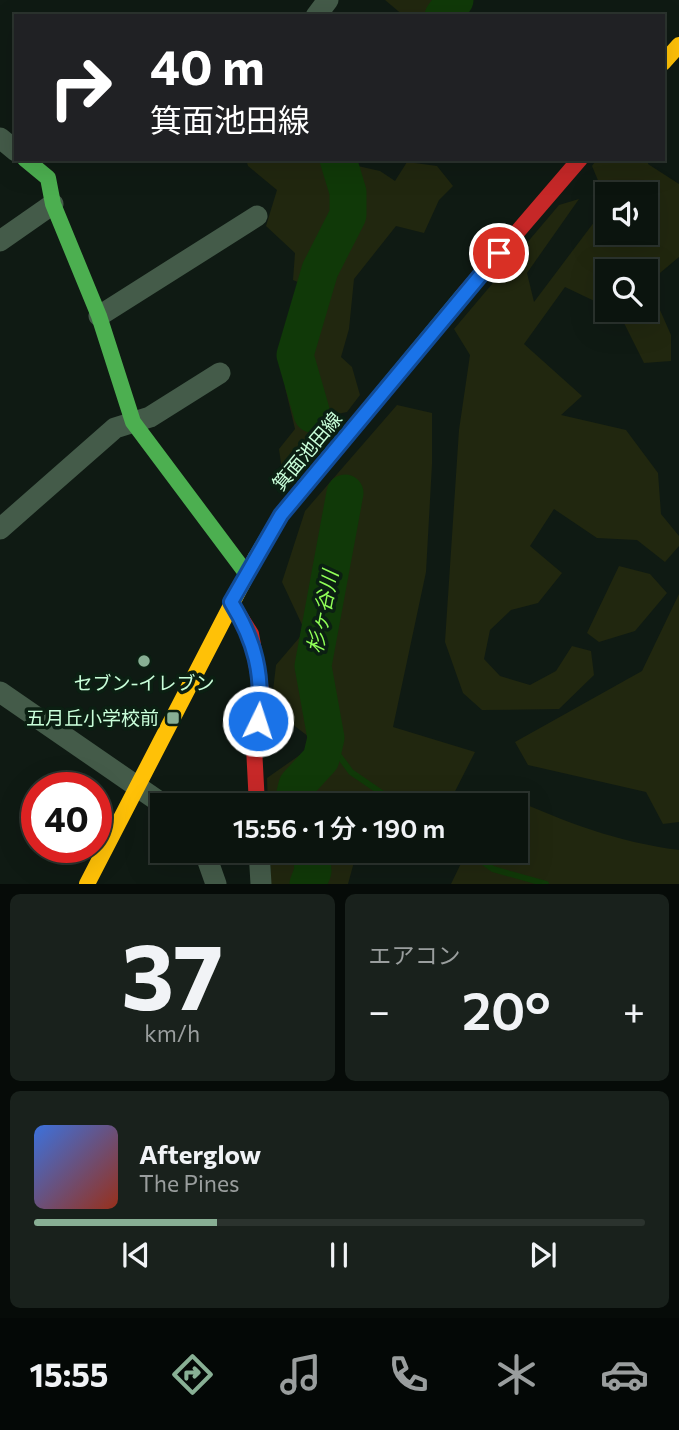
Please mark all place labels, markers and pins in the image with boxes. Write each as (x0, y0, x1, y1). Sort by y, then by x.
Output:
pin (469, 223, 529, 283)
marker: セブン-イレブン (136, 653, 152, 669)
place label: セブン-イレブン (73, 671, 215, 694)
place label: 五月丘小学校前 (26, 706, 159, 729)
marker: 五月丘小学校前 (165, 710, 181, 726)

